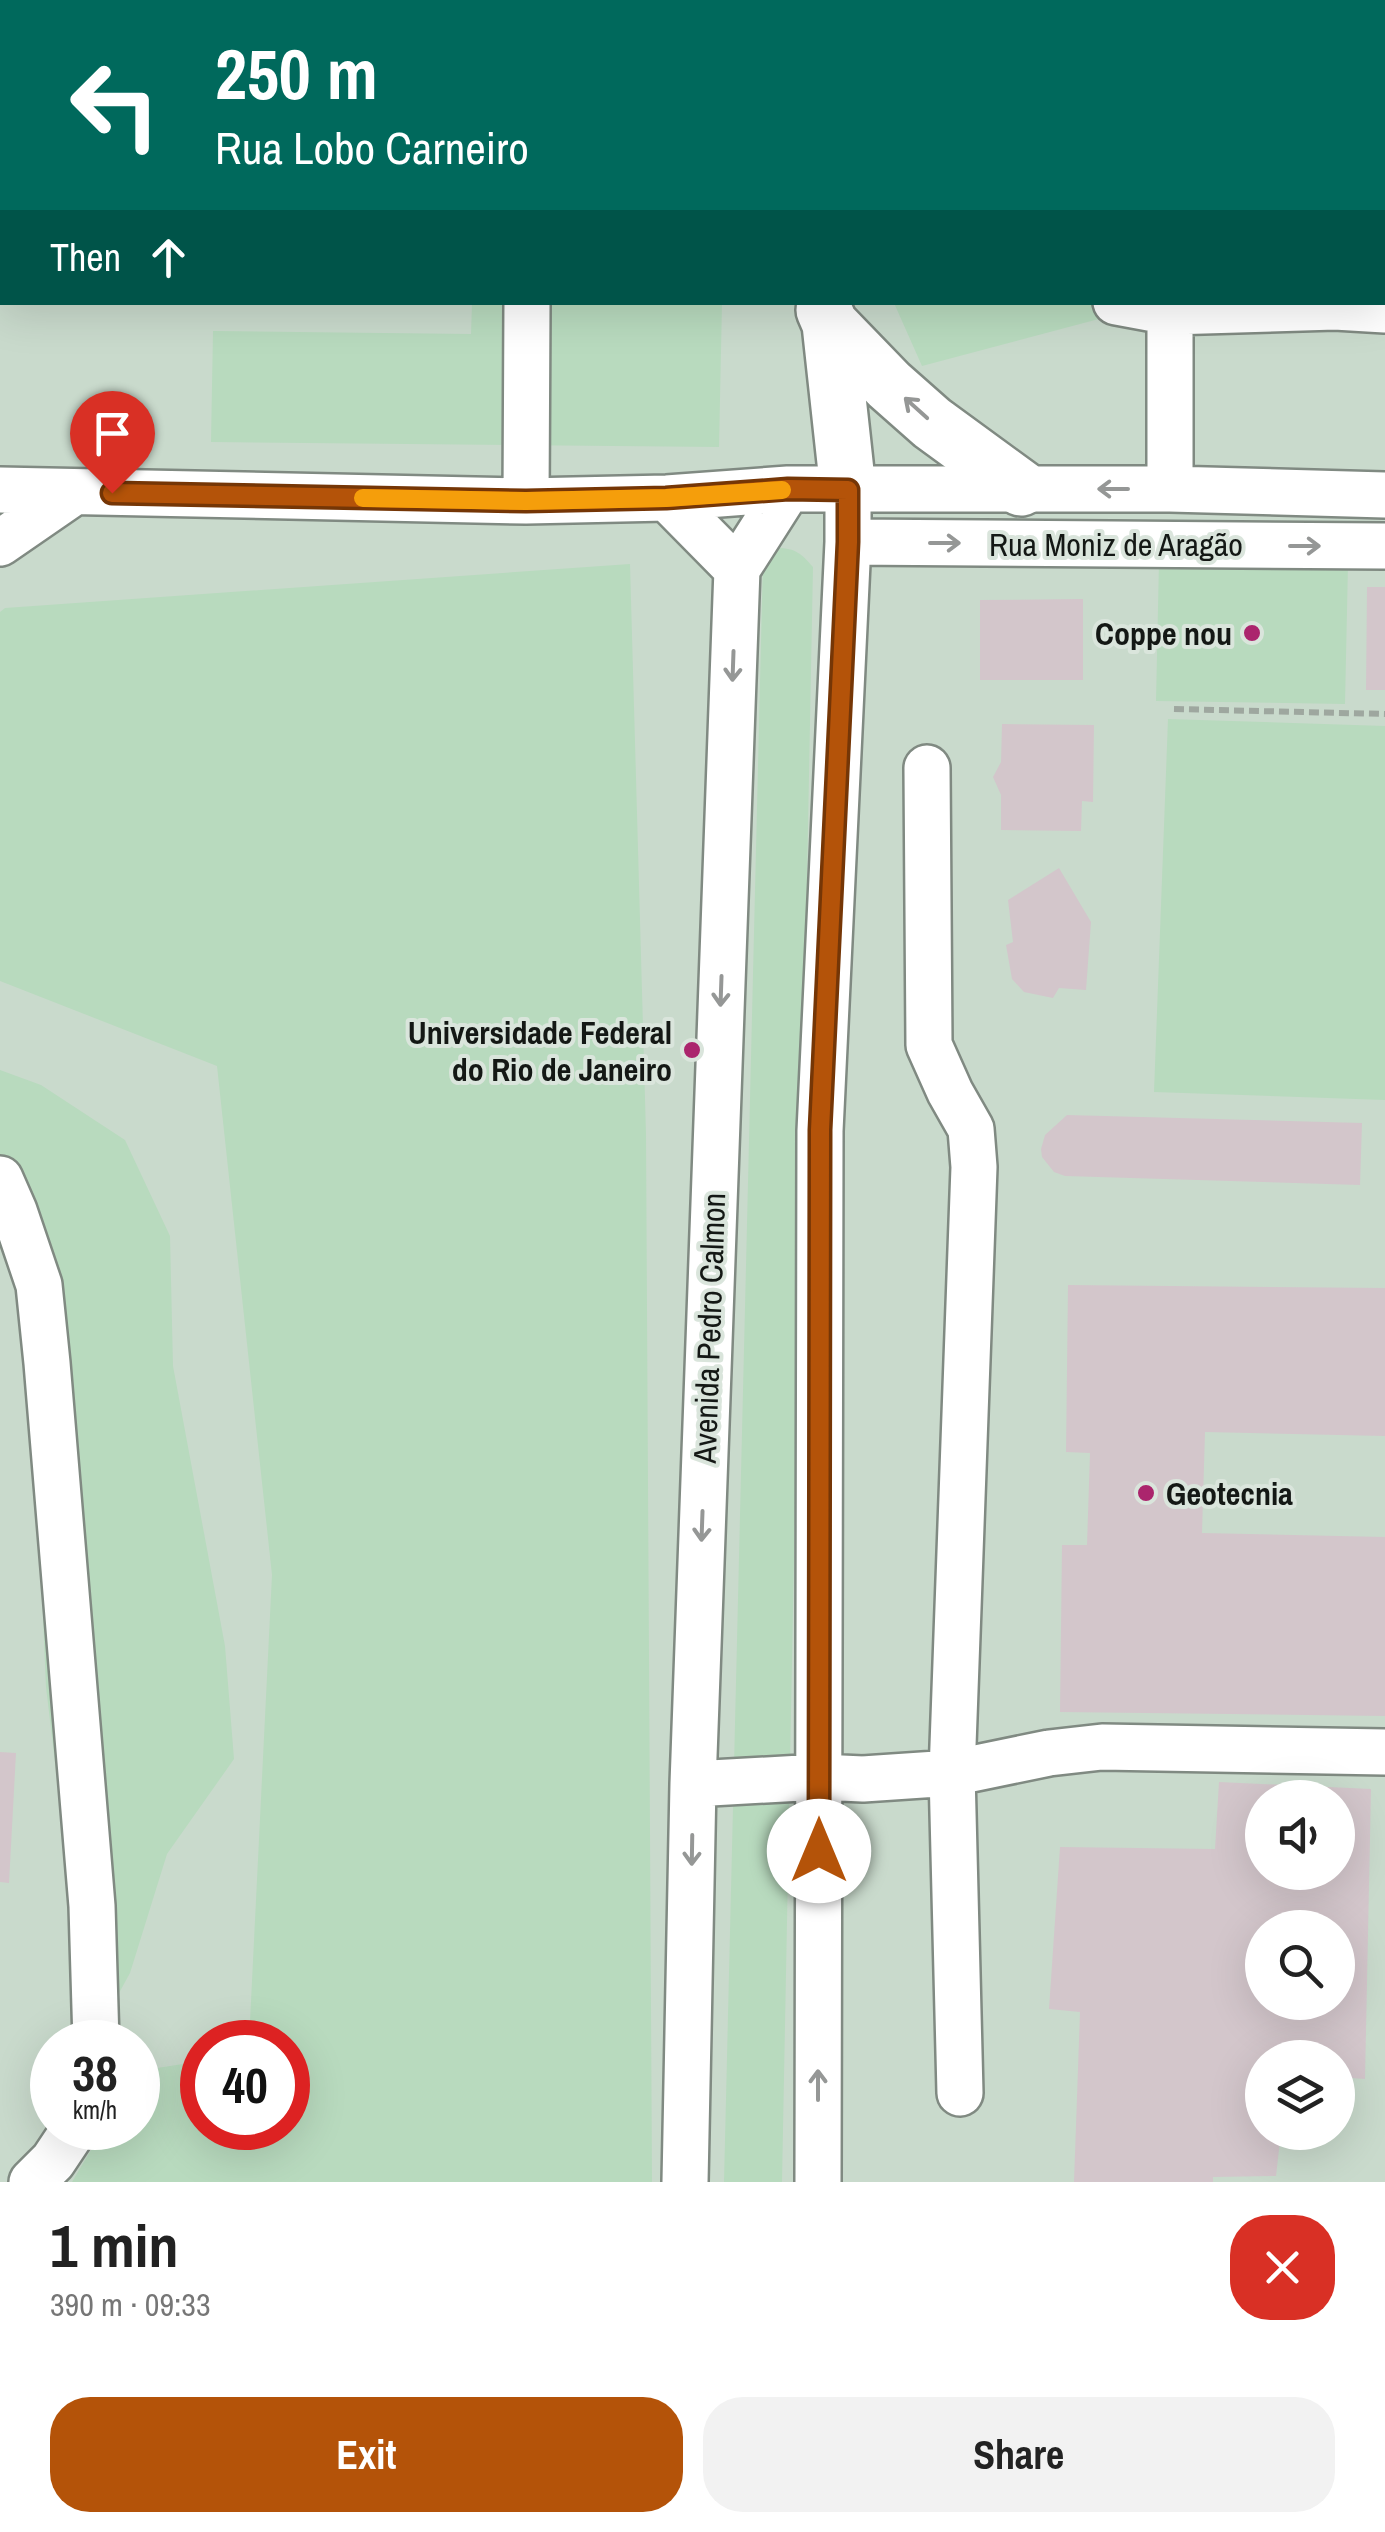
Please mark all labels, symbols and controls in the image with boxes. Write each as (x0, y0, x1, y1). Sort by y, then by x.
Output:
text: 250 m (215, 27, 378, 121)
icon: left (50, 40, 180, 170)
text: Rua Lobo Carneiro (215, 117, 529, 178)
icon: ahead (141, 230, 196, 285)
text: Then (50, 232, 121, 283)
pin (70, 391, 155, 494)
one-way arrow (904, 397, 929, 420)
icon: arrive (85, 406, 140, 461)
one-way arrow (1097, 479, 1129, 498)
street label: Rua Moniz de Aragão (989, 523, 1243, 566)
one-way arrow (928, 534, 961, 552)
one-way arrow (1289, 536, 1321, 555)
place label: Coppe nou (1095, 612, 1232, 655)
marker: Coppe nou (1241, 622, 1263, 644)
one-way arrow (723, 650, 742, 682)
one-way arrow (712, 974, 731, 1006)
place label: Universidade Federal do Rio de Janeiro (408, 1011, 672, 1091)
marker: Universidade Federal do Rio de Janeiro (681, 1039, 703, 1061)
street label: Avenida Pedro Calmon (683, 1192, 735, 1465)
place label: Geotecnia (1166, 1472, 1293, 1515)
marker: Geotecnia (1135, 1482, 1157, 1504)
one-way arrow (692, 1509, 711, 1541)
map controls (1245, 1780, 1355, 2150)
button: sound (1245, 1780, 1355, 1890)
position arrow (767, 1799, 871, 1903)
one-way arrow (682, 1834, 701, 1866)
button: search (1245, 1910, 1355, 2020)
speed limit sign: 40 (180, 2020, 310, 2150)
text: 38 (72, 2039, 118, 2107)
button: layers (1245, 2040, 1355, 2150)
one-way arrow (808, 2069, 828, 2102)
text: km/h (73, 2093, 117, 2127)
text: 1 min (50, 2205, 179, 2286)
button: close (1230, 2215, 1335, 2320)
text: 390 m · 09:33 (50, 2283, 210, 2326)
button: Exit (50, 2397, 683, 2512)
button: Share (703, 2397, 1335, 2512)

